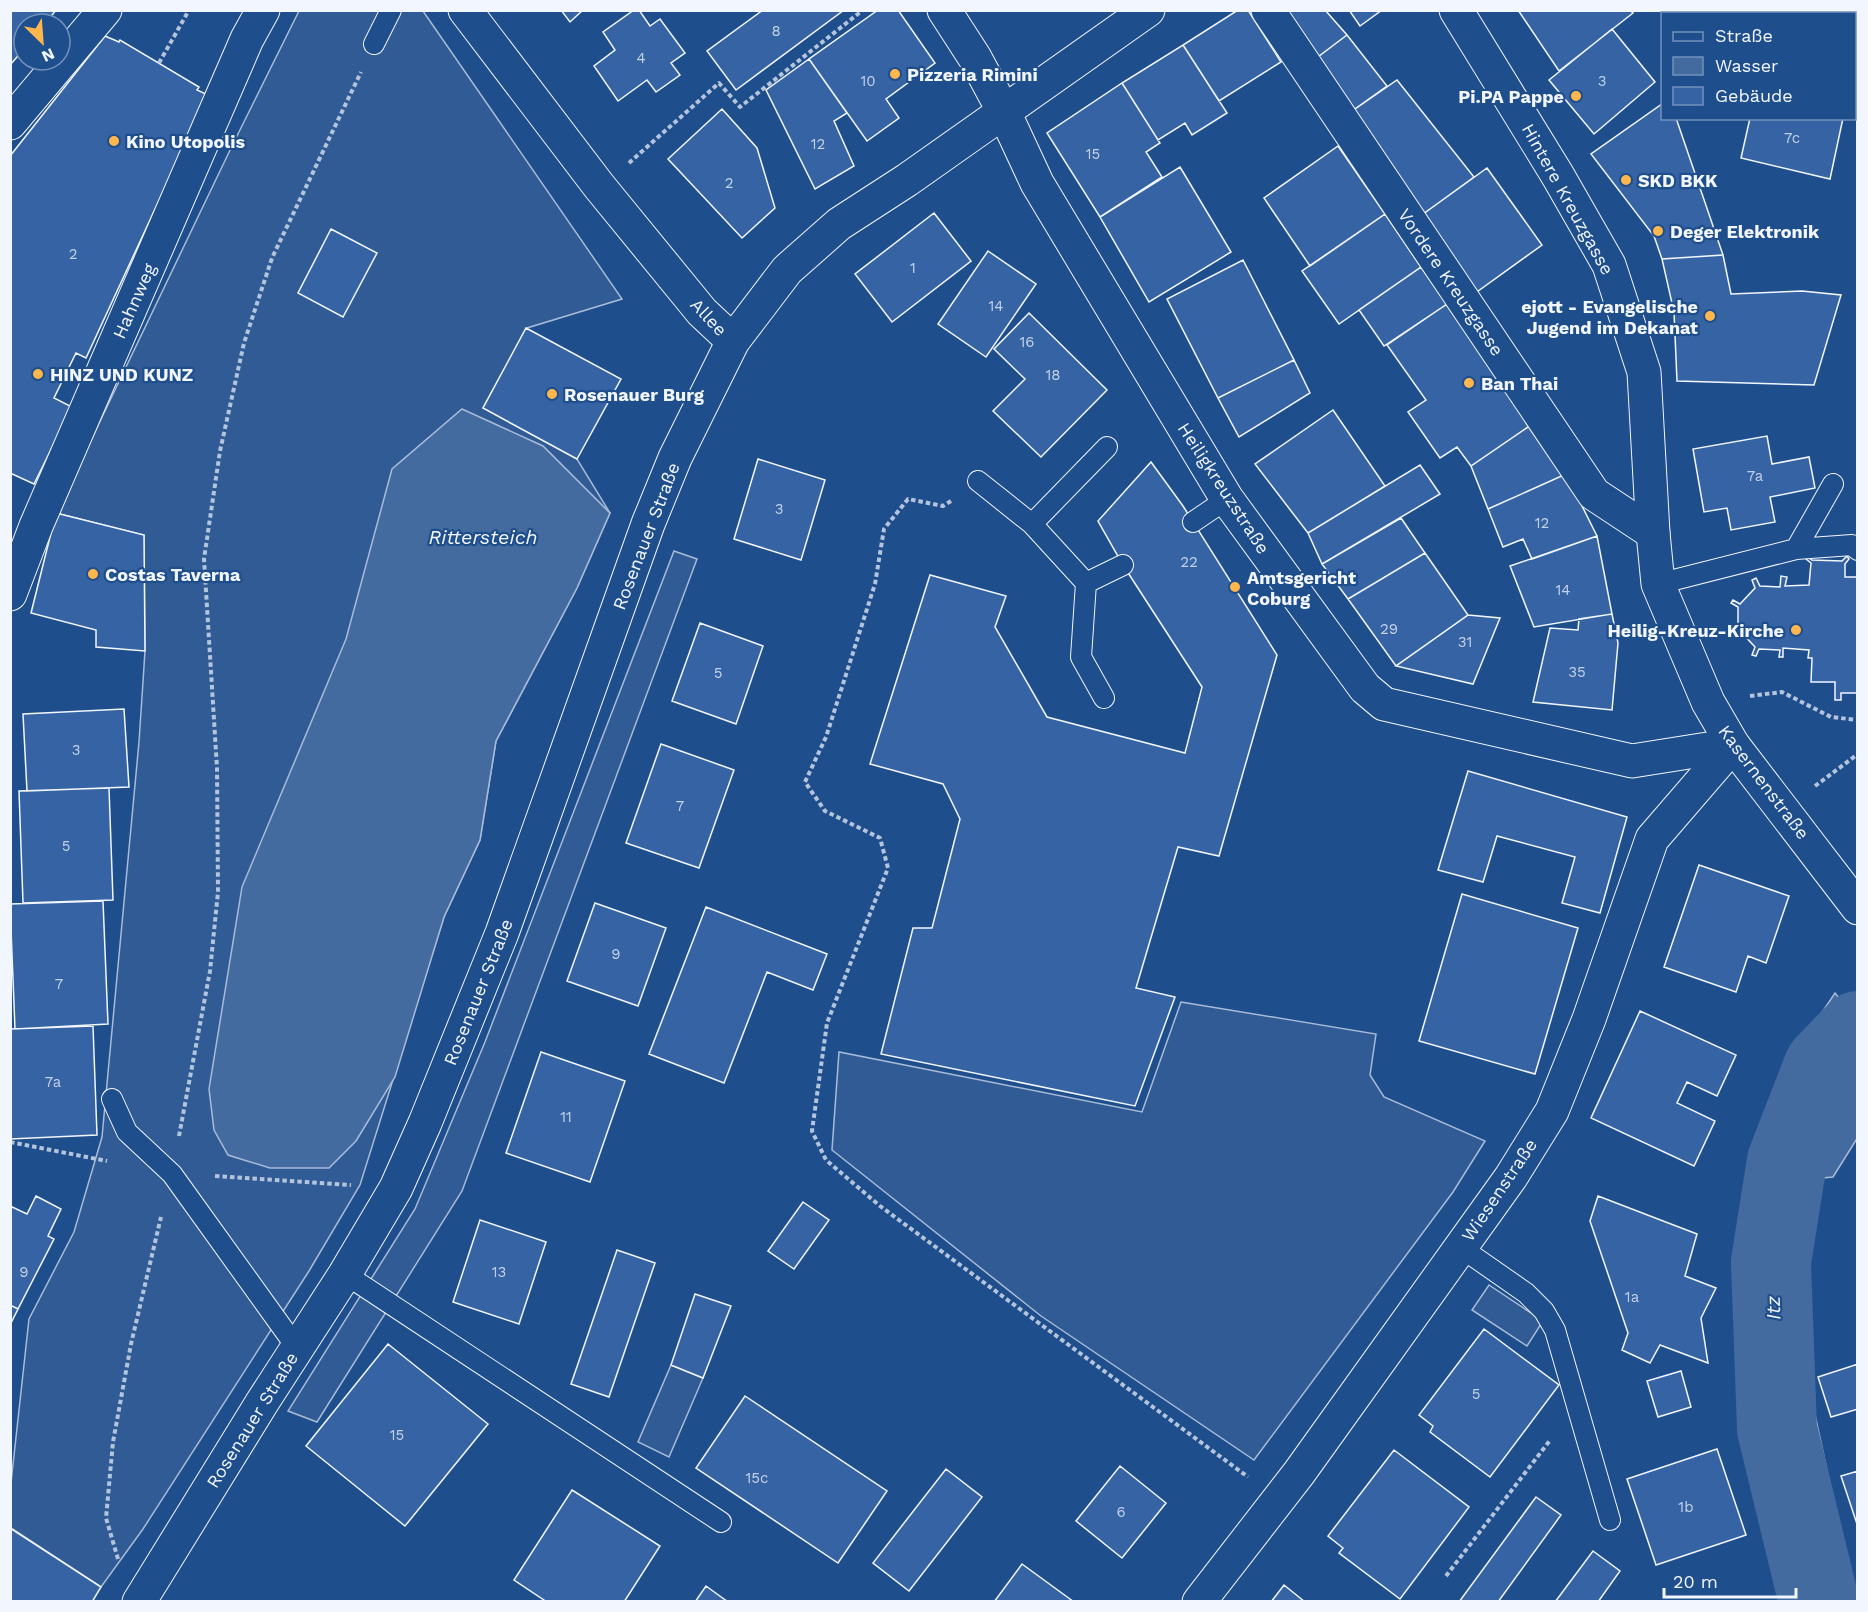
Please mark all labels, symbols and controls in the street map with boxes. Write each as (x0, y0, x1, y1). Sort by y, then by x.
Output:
north arrow (12, 12, 72, 72)
legend (1661, 12, 1856, 120)
house number: 8 (771, 22, 781, 40)
text: Straße (1715, 25, 1773, 46)
text: N (39, 44, 58, 66)
house number: 4 (636, 49, 646, 67)
text: Wasser (1715, 55, 1778, 76)
place label: Pizzeria Rimini (907, 64, 1038, 85)
marker: Pizzeria Rimini (888, 67, 902, 81)
house number: 10 (860, 72, 876, 90)
house number: 3 (1598, 72, 1606, 90)
text: Gebäude (1715, 85, 1793, 106)
place label: Pi.PA Pappe (1458, 86, 1564, 107)
marker: Pi.PA Pappe (1569, 89, 1583, 103)
street label: Hintere Kreuzgasse (1518, 120, 1618, 278)
house number: 7c (1784, 129, 1800, 147)
place label: Kino Utopolis (126, 131, 245, 152)
marker: Kino Utopolis (107, 134, 121, 148)
house number: 12 (811, 135, 825, 153)
house number: 15 (1086, 145, 1100, 163)
place label: SKD BKK (1638, 170, 1718, 191)
marker: SKD BKK (1619, 173, 1633, 187)
house number: 2 (725, 174, 733, 192)
street label: Vordere Kreuzgasse (1394, 204, 1508, 360)
place label: Deger Elektronik (1670, 221, 1820, 242)
marker: Deger Elektronik (1651, 224, 1665, 238)
house number: 2 (69, 245, 77, 263)
house number: 1 (910, 259, 916, 277)
street label: Hahnweg (108, 260, 160, 342)
street label: Allee (686, 294, 732, 340)
place label: ejott - Evangelische Jugend im Dekanat (1521, 296, 1698, 338)
house number: 14 (988, 297, 1004, 315)
marker: ejott - Evangelische Jugend im Dekanat (1703, 309, 1717, 323)
house number: 16 (1020, 333, 1034, 351)
place label: HINZ UND KUNZ (50, 364, 193, 385)
house number: 18 (1045, 366, 1061, 384)
marker: HINZ UND KUNZ (31, 367, 45, 381)
place label: Ban Thai (1481, 373, 1558, 394)
marker: Ban Thai (1462, 376, 1476, 390)
place label: Rosenauer Burg (564, 384, 705, 405)
marker: Rosenauer Burg (545, 387, 559, 401)
street label: Heiligkreuzstraße (1174, 418, 1274, 558)
street label: Rosenauer Straße (608, 459, 684, 613)
house number: 7a (1747, 467, 1764, 485)
house number: 3 (775, 500, 783, 518)
house number: 12 (1535, 514, 1549, 532)
water label: Rittersteich (429, 525, 537, 549)
house number: 22 (1180, 553, 1198, 571)
place label: Costas Taverna (105, 564, 241, 585)
marker: Costas Taverna (86, 567, 100, 581)
place label: Amtsgericht Coburg (1247, 567, 1356, 609)
marker: Amtsgericht Coburg (1228, 580, 1242, 594)
house number: 14 (1555, 581, 1571, 599)
house number: 29 (1380, 620, 1398, 638)
place label: Heilig-Kreuz-Kirche (1608, 620, 1784, 641)
marker: Heilig-Kreuz-Kirche (1789, 623, 1803, 637)
house number: 31 (1458, 633, 1472, 651)
house number: 35 (1568, 663, 1586, 681)
house number: 5 (714, 664, 722, 682)
street label: Kasernenstraße (1714, 721, 1814, 843)
house number: 3 (72, 741, 80, 759)
house number: 7 (676, 797, 684, 815)
house number: 5 (62, 837, 70, 855)
street label: Rosenauer Straße (439, 916, 517, 1068)
house number: 9 (611, 945, 621, 963)
house number: 7 (55, 975, 63, 993)
house number: 7a (45, 1073, 62, 1091)
house number: 11 (560, 1108, 572, 1126)
street label: Wiesenstraße (1457, 1135, 1541, 1245)
house number: 9 (19, 1263, 29, 1281)
house number: 13 (492, 1263, 506, 1281)
house number: 1a (1625, 1288, 1640, 1306)
water label: Itz (1761, 1295, 1785, 1320)
street label: Rosenauer Straße (202, 1348, 302, 1492)
house number: 5 (1472, 1385, 1480, 1403)
house number: 15 (390, 1426, 404, 1444)
house number: 15c (746, 1469, 768, 1487)
house number: 1b (1678, 1498, 1694, 1516)
house number: 6 (1116, 1503, 1126, 1521)
scale bar (1664, 1561, 1796, 1599)
text: 20 m (1673, 1571, 1718, 1592)

